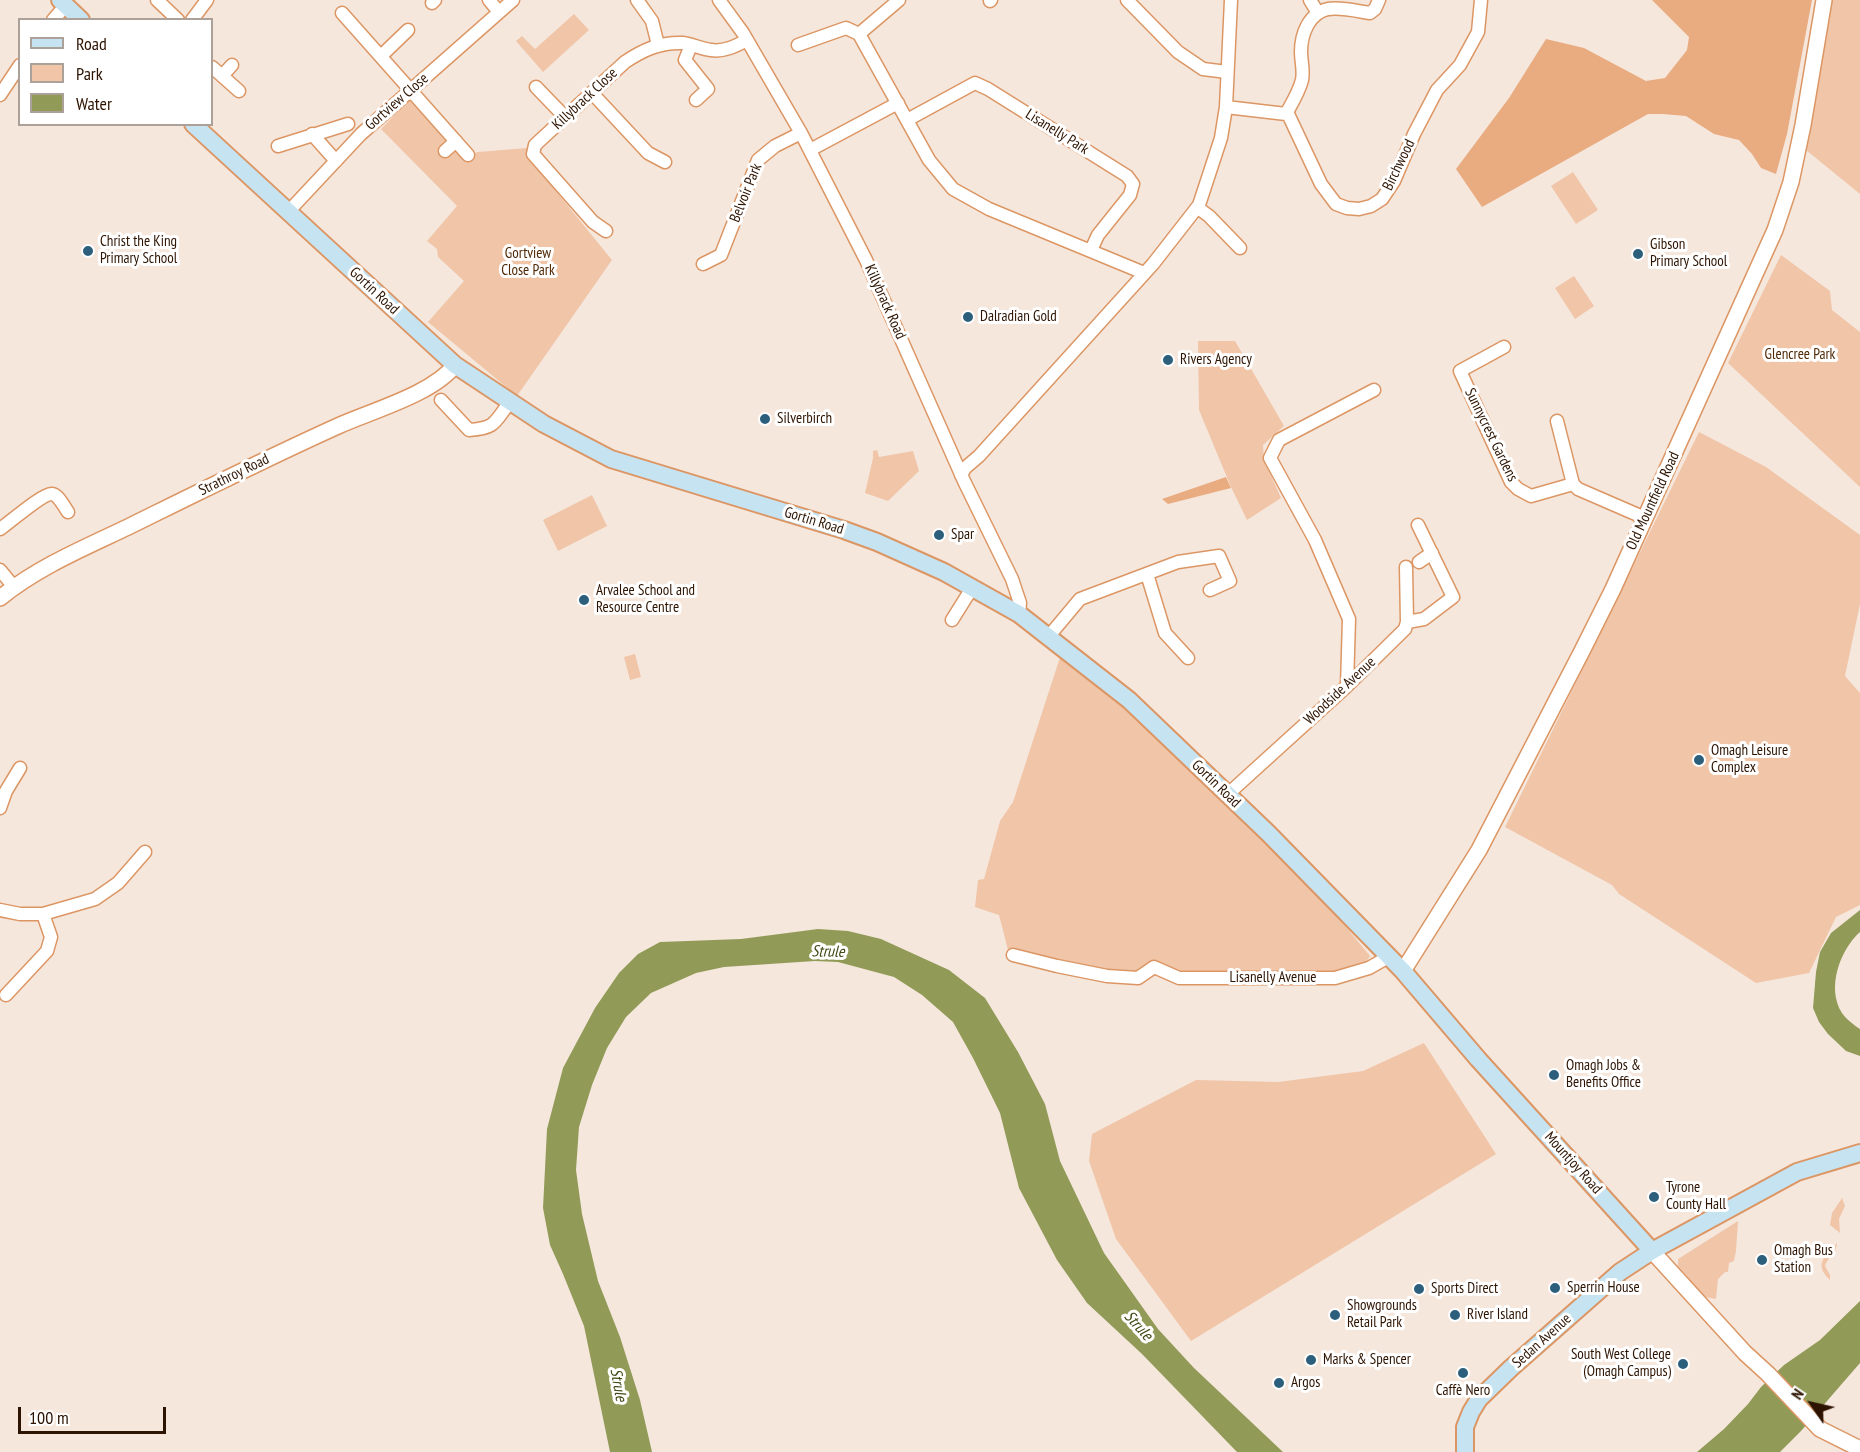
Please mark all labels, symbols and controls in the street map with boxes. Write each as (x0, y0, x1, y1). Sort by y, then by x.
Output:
legend (18, 18, 213, 126)
text: Road (76, 32, 107, 55)
text: Park (76, 62, 103, 85)
street label: Killybrack Close (549, 64, 621, 134)
street label: Gortview Close (362, 70, 432, 134)
text: Water (76, 92, 112, 115)
street label: Lisanelly Park (1022, 105, 1092, 159)
street label: Birchwood (1379, 137, 1419, 193)
street label: Belvoir Park (726, 161, 766, 225)
place label: Christ the King Primary School (100, 233, 177, 268)
place label: Gibson Primary School (1650, 236, 1727, 271)
marker: Christ the King Primary School (81, 244, 95, 258)
park label: Gortview Close Park (501, 245, 555, 280)
marker: Gibson Primary School (1631, 247, 1645, 261)
street label: Killybrack Road (861, 262, 909, 342)
street label: Gortin Road (346, 264, 402, 318)
place label: Dalradian Gold (980, 308, 1057, 326)
marker: Dalradian Gold (961, 310, 975, 324)
park label: Glencree Park (1765, 346, 1835, 364)
place label: Rivers Agency (1180, 351, 1252, 369)
marker: Rivers Agency (1161, 353, 1175, 367)
street label: Sunnycrest Gardens (1461, 385, 1521, 485)
place label: Silverbirch (777, 410, 832, 428)
marker: Silverbirch (758, 412, 772, 426)
street label: Old Mountfield Road (1622, 449, 1684, 553)
street label: Strathroy Road (196, 450, 272, 500)
street label: Gortin Road (782, 503, 846, 539)
place label: Spar (951, 526, 974, 544)
marker: Spar (932, 528, 946, 542)
place label: Arvalee School and Resource Centre (596, 582, 695, 617)
marker: Arvalee School and Resource Centre (577, 593, 591, 607)
street label: Woodside Avenue (1301, 653, 1379, 729)
place label: Omagh Leisure Complex (1711, 742, 1788, 777)
marker: Omagh Leisure Complex (1692, 753, 1706, 767)
street label: Gortin Road (1188, 756, 1244, 812)
water label: Strule (811, 942, 845, 962)
street label: Lisanelly Avenue (1229, 969, 1317, 987)
place label: Omagh Jobs & Benefits Office (1566, 1057, 1641, 1092)
marker: Omagh Jobs & Benefits Office (1547, 1068, 1561, 1082)
street label: Mountjoy Road (1540, 1128, 1606, 1198)
place label: Tyrone County Hall (1666, 1179, 1726, 1214)
marker: Tyrone County Hall (1647, 1190, 1661, 1204)
place label: Omagh Bus Station (1774, 1242, 1833, 1277)
marker: Omagh Bus Station (1755, 1253, 1769, 1267)
place label: Sperrin House (1567, 1279, 1640, 1297)
place label: Sports Direct (1431, 1280, 1498, 1298)
marker: Sperrin House (1548, 1281, 1562, 1295)
marker: Sports Direct (1412, 1282, 1426, 1296)
place label: Showgrounds Retail Park (1347, 1297, 1417, 1332)
place label: River Island (1467, 1306, 1528, 1324)
water label: Strule (1120, 1307, 1156, 1345)
marker: Showgrounds Retail Park (1328, 1308, 1342, 1322)
marker: River Island (1448, 1308, 1462, 1322)
street label: Sedan Avenue (1509, 1310, 1575, 1372)
place label: South West College (Omagh Campus) (1571, 1346, 1671, 1381)
place label: Marks & Spencer (1323, 1351, 1411, 1369)
marker: Marks & Spencer (1304, 1353, 1318, 1367)
marker: South West College (Omagh Campus) (1676, 1357, 1690, 1371)
marker: Caffè Nero (1456, 1366, 1470, 1380)
water label: Strule (606, 1367, 630, 1403)
place label: Argos (1291, 1374, 1320, 1392)
north arrow (1782, 1374, 1842, 1434)
marker: Argos (1272, 1376, 1286, 1390)
place label: Caffè Nero (1436, 1382, 1490, 1400)
text: N (1786, 1385, 1808, 1403)
scale bar (21, 1395, 170, 1433)
text: 100 m (29, 1406, 69, 1429)

